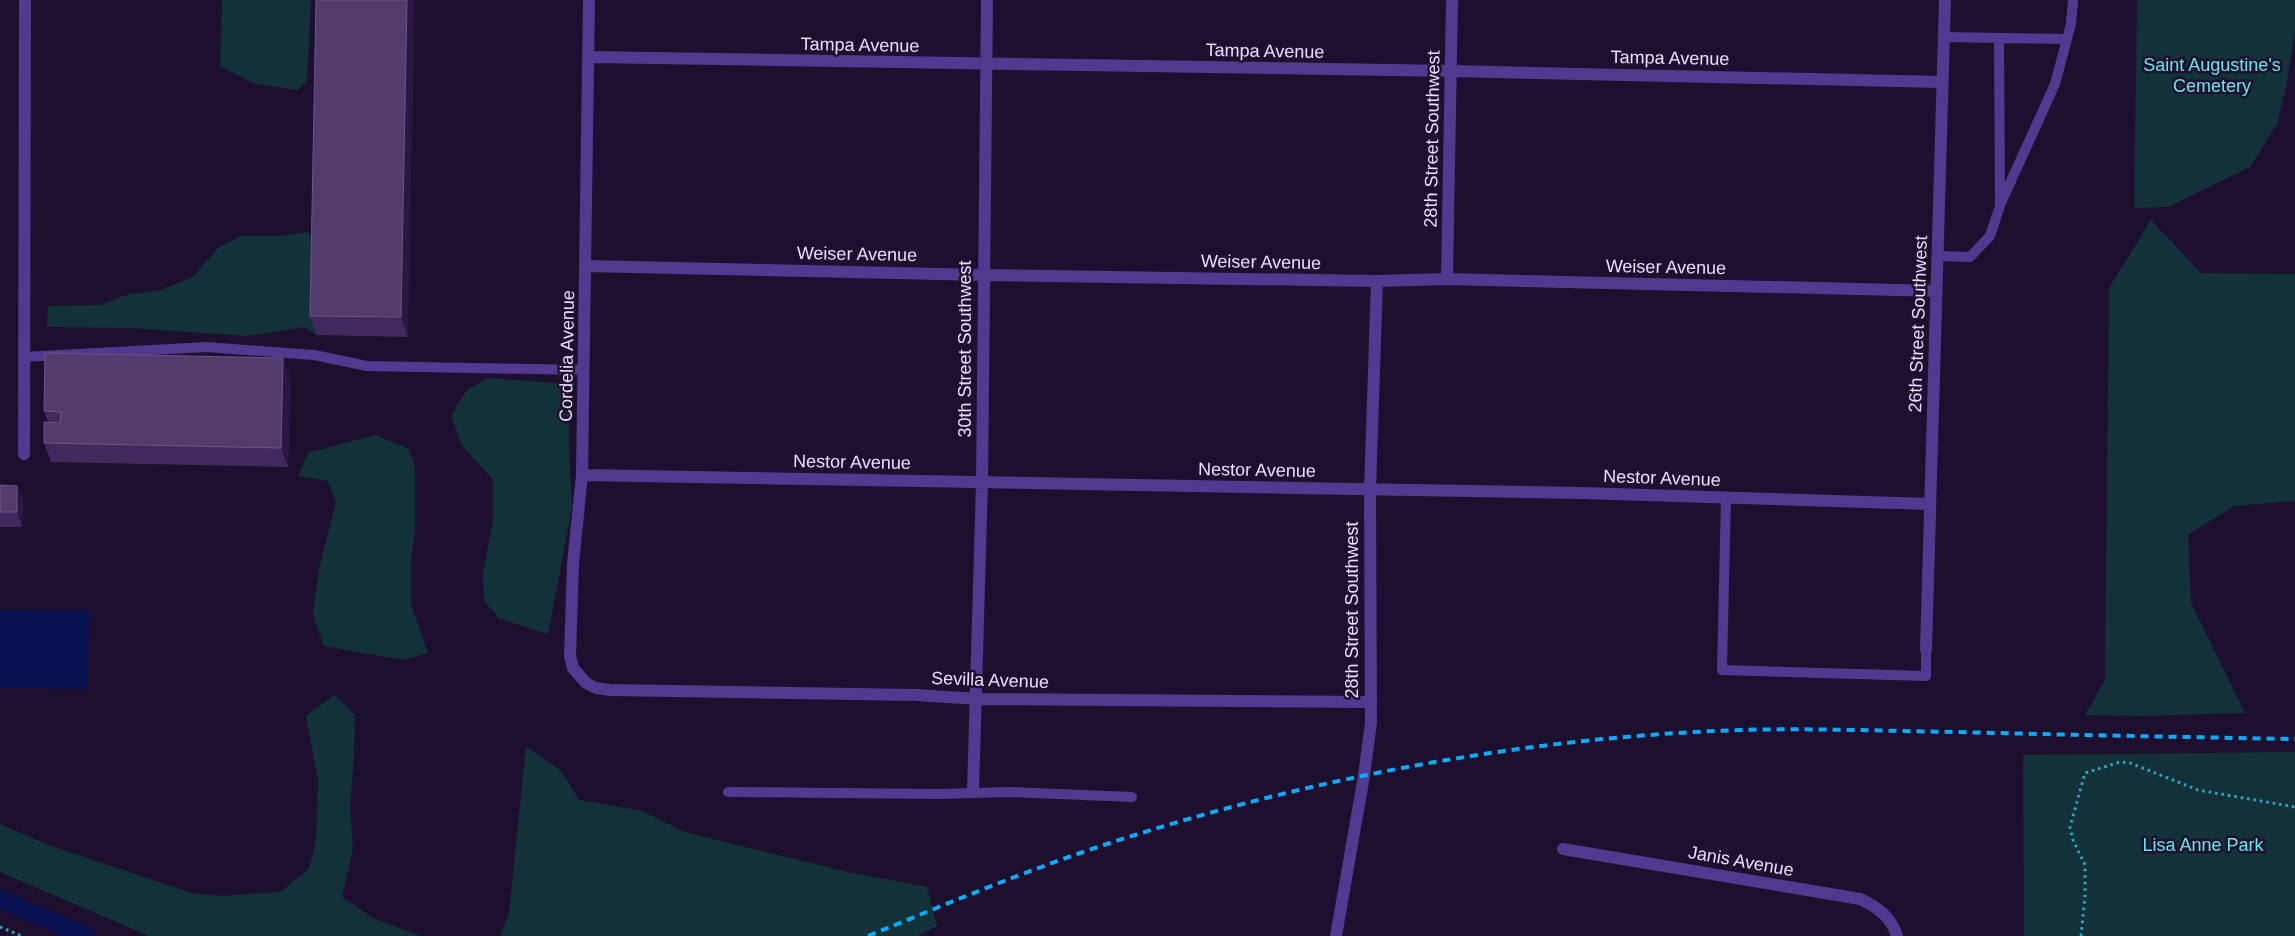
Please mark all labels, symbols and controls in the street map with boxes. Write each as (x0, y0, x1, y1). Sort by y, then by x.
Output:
street label: Tampa Avenue (800, 34, 920, 56)
street label: Tampa Avenue (1205, 40, 1325, 62)
street label: Tampa Avenue (1610, 47, 1730, 69)
street label: 28th Street Southwest (1420, 50, 1444, 228)
park label: Saint Augustine's Cemetery (2143, 55, 2281, 96)
street label: 26th Street Southwest (1905, 235, 1931, 413)
street label: Weiser Avenue (797, 243, 917, 265)
street label: Weiser Avenue (1201, 251, 1321, 273)
street label: Weiser Avenue (1606, 256, 1726, 278)
street label: 30th Street Southwest (955, 260, 975, 438)
street label: Cordelia Avenue (556, 290, 578, 422)
street label: Nestor Avenue (793, 451, 911, 473)
street label: Nestor Avenue (1198, 459, 1316, 481)
street label: Nestor Avenue (1603, 466, 1721, 490)
street label: 28th Street Southwest (1342, 521, 1362, 699)
street label: Sevilla Avenue (931, 668, 1049, 692)
park label: Lisa Anne Park (2142, 835, 2265, 855)
street label: Janis Avenue (1687, 842, 1795, 880)

